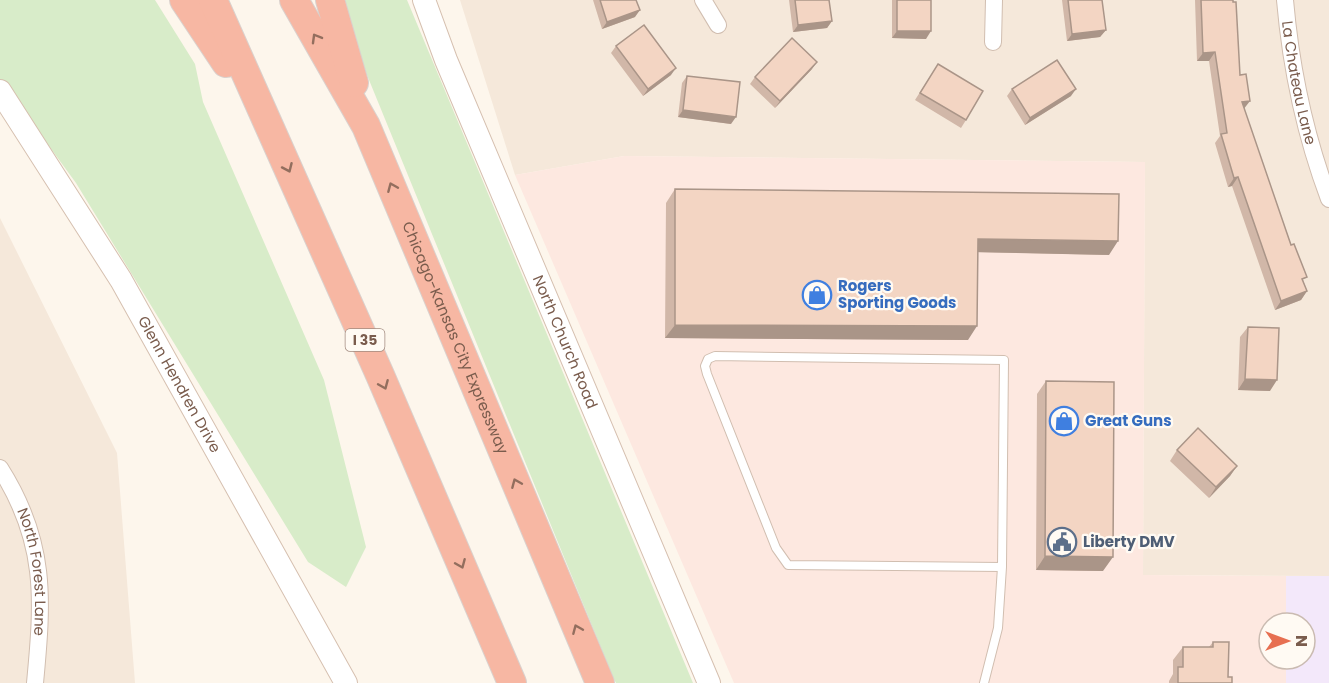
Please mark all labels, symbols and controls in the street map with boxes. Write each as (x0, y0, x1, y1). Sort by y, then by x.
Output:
street label: La Chateau Lane (1277, 20, 1322, 147)
one-way arrow (311, 34, 323, 45)
one-way arrow (281, 162, 293, 173)
one-way arrow (387, 182, 399, 193)
street label: Chicago-Kansas City Expressway (397, 218, 514, 458)
street label: North Church Road (528, 272, 603, 412)
place label: Rogers Sporting Goods (838, 275, 956, 313)
shop icon: Rogers Sporting Goods (801, 279, 833, 311)
street label: Glenn Hendren Drive (133, 312, 226, 456)
road number: I 35 (346, 329, 385, 351)
one-way arrow (377, 378, 389, 389)
shop icon: Great Guns (1048, 405, 1080, 437)
place label: Great Guns (1085, 410, 1172, 431)
one-way arrow (511, 478, 523, 489)
street label: North Forest Lane (12, 505, 51, 636)
public building icon: Liberty DMV (1046, 526, 1078, 558)
place label: Liberty DMV (1083, 531, 1175, 552)
one-way arrow (454, 558, 466, 569)
north arrow (1257, 611, 1317, 671)
one-way arrow (572, 624, 584, 635)
text: N (1290, 635, 1313, 647)

